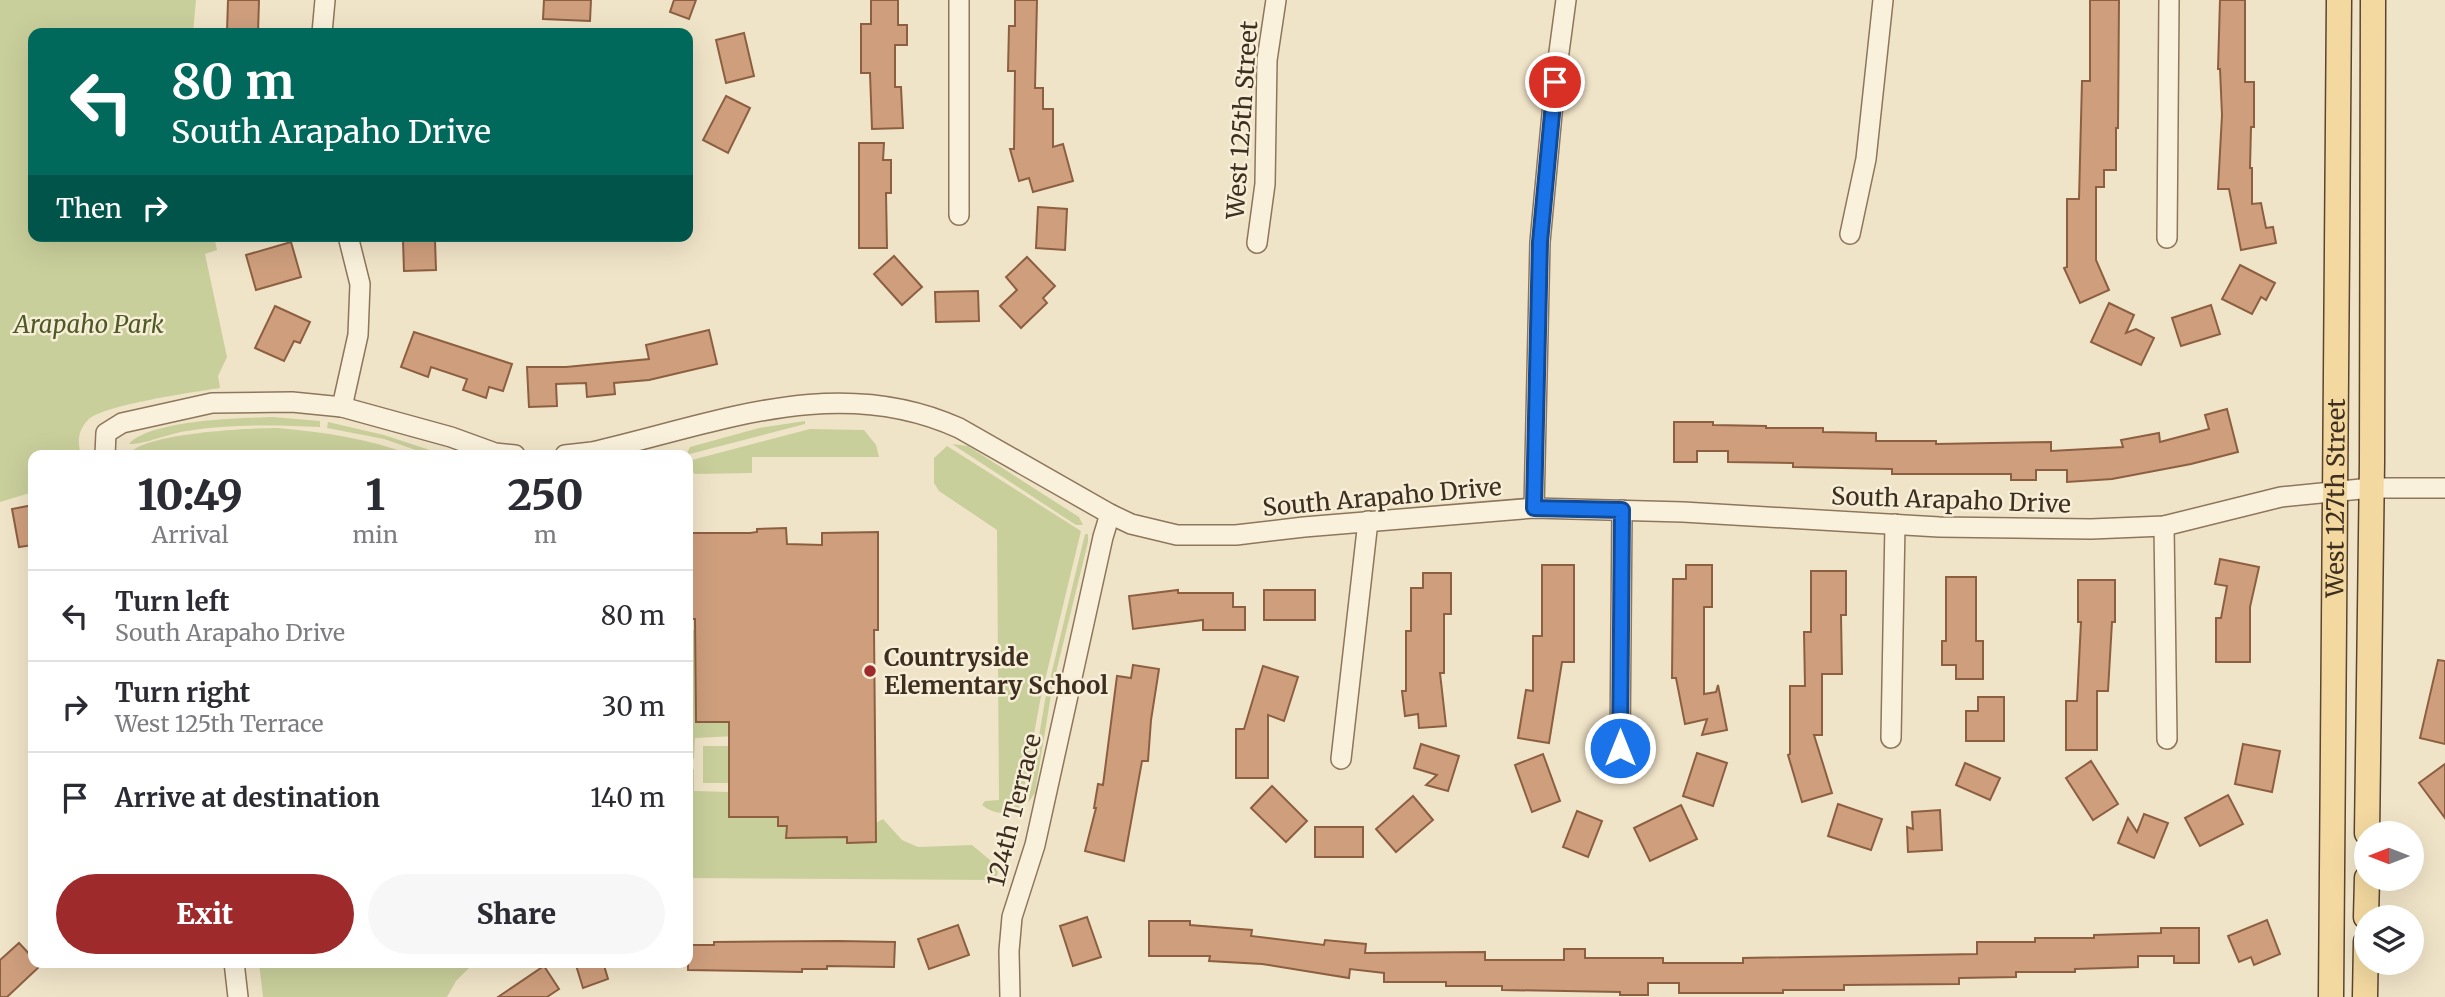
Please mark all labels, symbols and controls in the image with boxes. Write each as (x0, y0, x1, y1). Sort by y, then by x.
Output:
street label: West 125th Street (1220, 19, 1264, 221)
text: 80 m (171, 51, 294, 112)
pin (1525, 52, 1585, 112)
icon: left (56, 56, 147, 147)
icon: arrive (1536, 63, 1574, 101)
text: South Arapaho Drive (171, 112, 491, 152)
icon: right (136, 189, 174, 227)
text: Then (56, 192, 122, 225)
park label: Arapaho Park (12, 309, 164, 340)
street label: West 127th Street (2319, 398, 2351, 599)
text: 10:49 (138, 469, 243, 521)
text: 1 (365, 469, 385, 521)
text: 250 (508, 469, 583, 521)
street label: South Arapaho Drive (1261, 471, 1503, 523)
street label: South Arapaho Drive (1831, 480, 2071, 520)
text: Arrival (152, 520, 229, 549)
text: min (353, 520, 398, 549)
text: m (534, 520, 557, 549)
text: Turn left (115, 585, 229, 618)
icon: left (56, 597, 94, 635)
text: 80 m (601, 599, 665, 632)
text: South Arapaho Drive (115, 618, 345, 647)
place label: Countryside Elementary School (884, 642, 1108, 701)
marker: Countryside Elementary School (862, 663, 878, 679)
text: Turn right (115, 676, 250, 709)
icon: right (56, 688, 94, 726)
text: 30 m (602, 690, 665, 723)
text: West 125th Terrace (115, 709, 324, 738)
position arrow (1583, 711, 1657, 785)
street label: 124th Terrace (980, 730, 1048, 890)
icon: arrive (56, 779, 94, 817)
text: Arrive at destination (115, 781, 380, 814)
text: 140 m (590, 781, 665, 814)
north arrow (2354, 821, 2424, 891)
map controls (2354, 821, 2424, 975)
button: Exit (56, 874, 354, 954)
button: Share (368, 874, 665, 954)
button: layers (2354, 905, 2424, 975)

